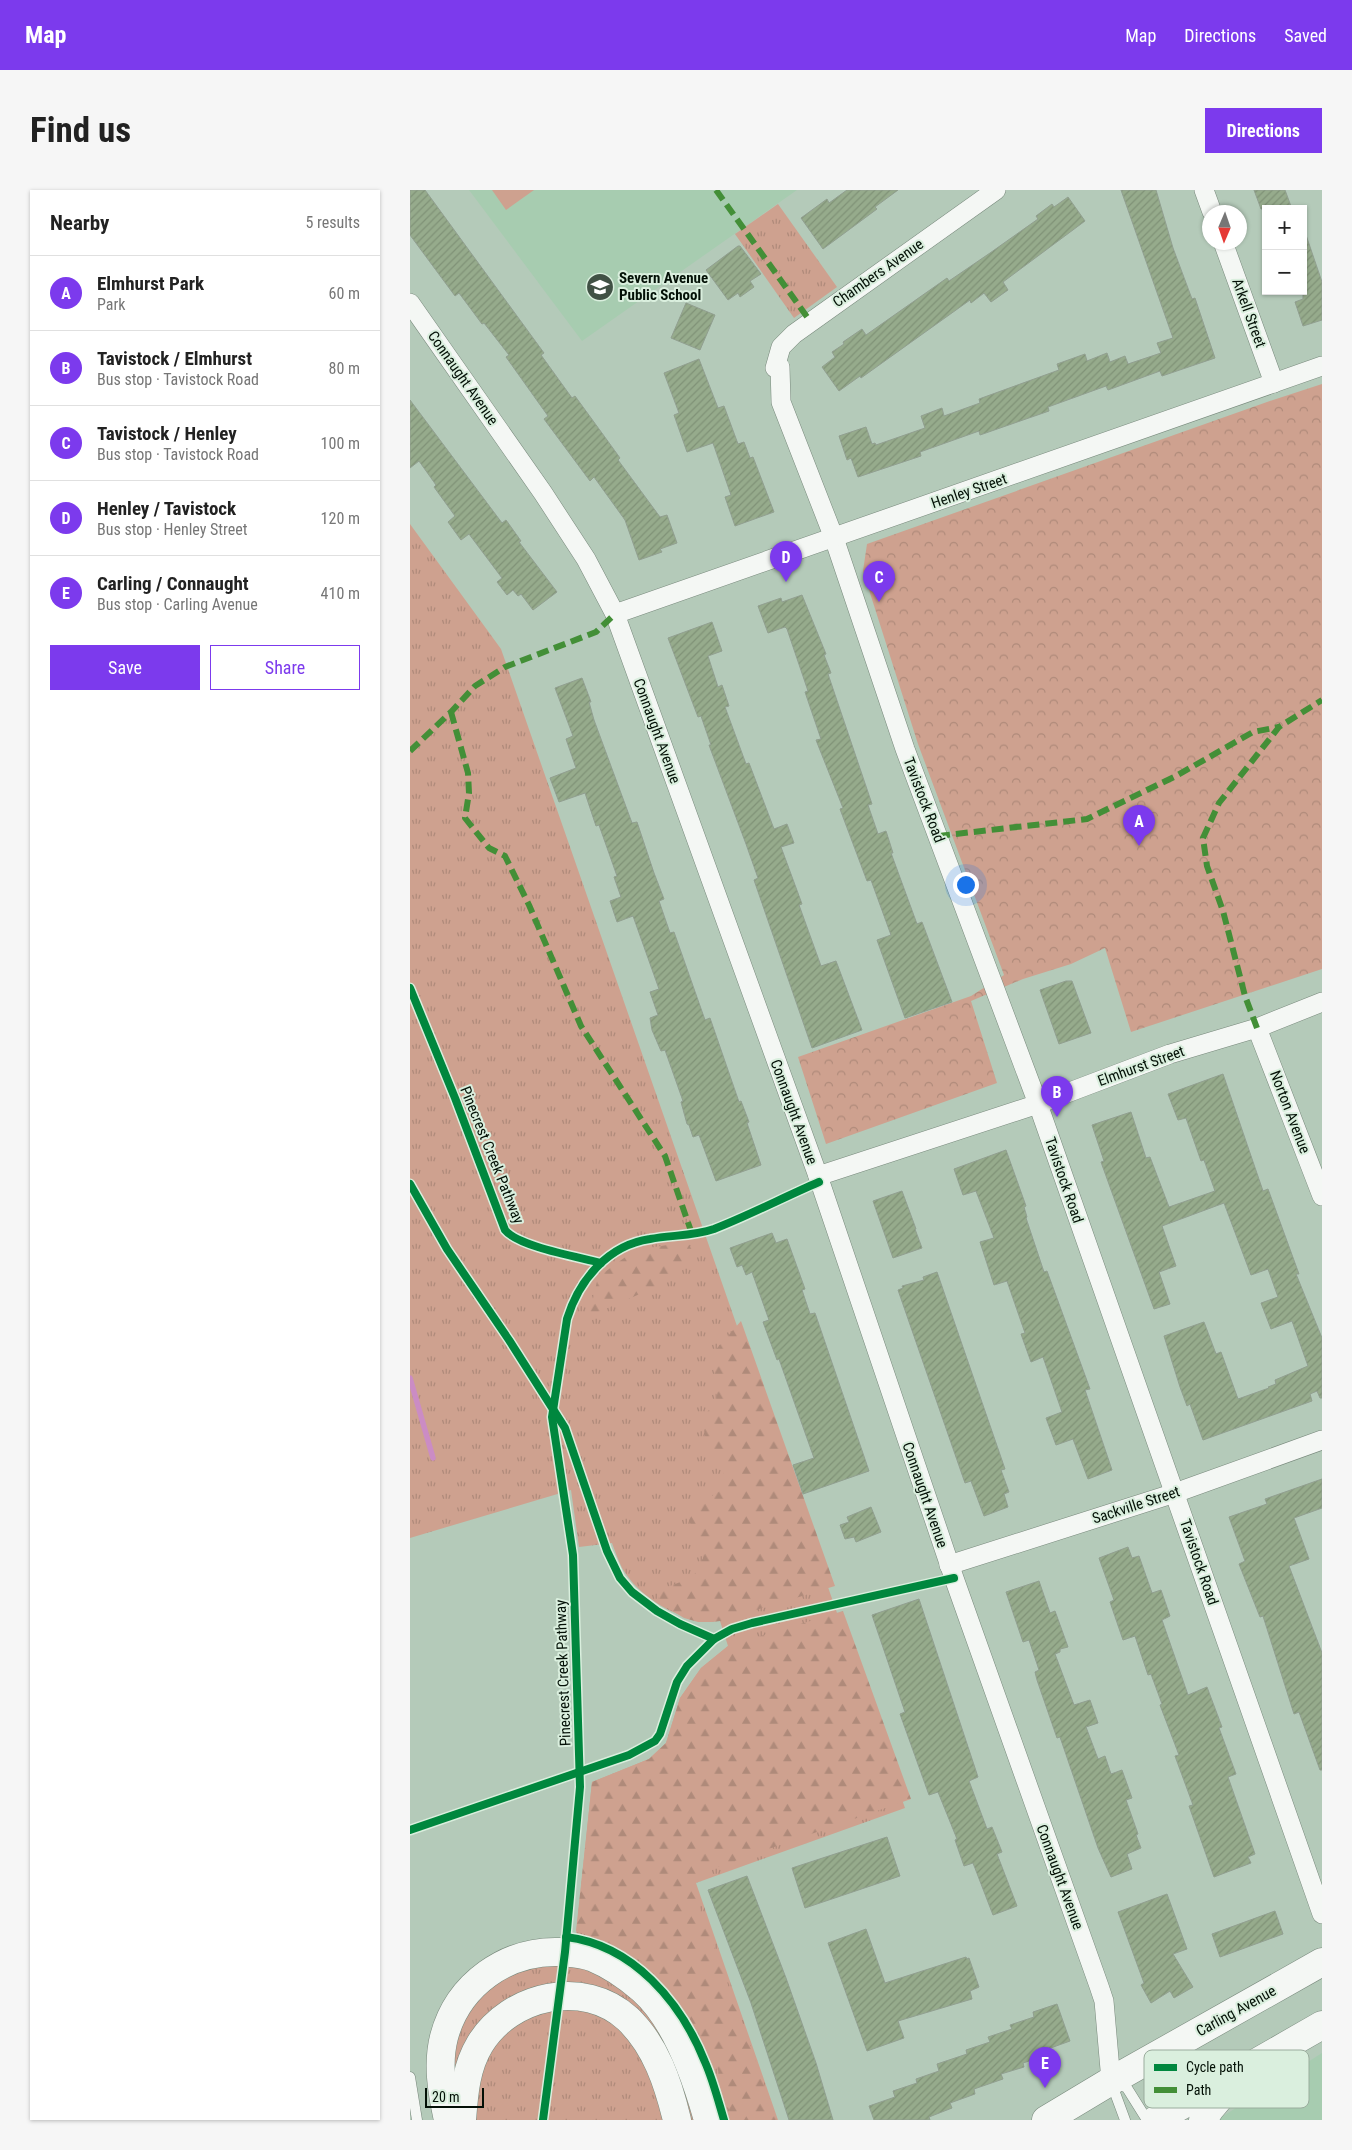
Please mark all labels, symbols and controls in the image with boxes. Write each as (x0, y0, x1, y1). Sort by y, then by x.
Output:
text: Map (25, 21, 66, 49)
text: Map (1125, 25, 1156, 46)
text: Directions (1184, 25, 1256, 46)
text: Saved (1284, 25, 1327, 46)
button: Directions (1205, 108, 1322, 153)
text: Find us (30, 110, 131, 151)
north arrow (1202, 205, 1247, 250)
map controls (1262, 205, 1307, 295)
button: + (1262, 205, 1307, 250)
text: Nearby (50, 211, 109, 235)
text: 5 results (305, 213, 360, 232)
street label: Chambers Avenue (829, 235, 927, 311)
button: − (1262, 250, 1307, 295)
place label: Severn Avenue Public School (619, 269, 708, 304)
text: Elmhurst Park (97, 272, 204, 295)
school or university icon: Severn Avenue Public School (585, 272, 615, 302)
street label: Arkell Street (1228, 276, 1270, 350)
text: A (61, 284, 71, 303)
text: 60 m (328, 284, 360, 303)
text: Park (97, 295, 126, 314)
street label: Connaught Avenue (424, 327, 502, 429)
text: Tavistock / Elmhurst (97, 347, 252, 370)
text: B (62, 359, 70, 378)
text: 80 m (328, 359, 360, 378)
text: Bus stop · Tavistock Road (97, 370, 259, 389)
text: Tavistock / Henley (97, 422, 237, 445)
text: C (61, 434, 71, 453)
text: 100 m (321, 434, 360, 453)
text: Bus stop · Tavistock Road (97, 445, 259, 464)
street label: Henley Street (929, 470, 1009, 512)
text: Henley / Tavistock (97, 497, 236, 520)
text: D (61, 509, 71, 528)
text: 120 m (321, 509, 360, 528)
text: Bus stop · Henley Street (97, 520, 248, 539)
pin: D (770, 541, 802, 582)
pin: C (863, 561, 895, 602)
text: Carling / Connaught (97, 572, 249, 595)
text: E (62, 584, 70, 603)
text: 410 m (321, 584, 360, 603)
text: Bus stop · Carling Avenue (97, 595, 258, 614)
button: Save (50, 645, 200, 690)
button: Share (210, 645, 360, 690)
street label: Connaught Avenue (630, 676, 684, 786)
street label: Tavistock Road (900, 755, 948, 845)
pin: A (1123, 805, 1155, 846)
your location (953, 872, 979, 898)
street label: Elmhurst Street (1095, 1042, 1187, 1090)
street label: Connaught Avenue (767, 1057, 821, 1167)
street label: Norton Avenue (1266, 1068, 1314, 1156)
pin: B (1041, 1076, 1073, 1117)
street label: Pinecrest Creek Pathway (456, 1084, 528, 1226)
street label: Tavistock Road (1041, 1135, 1087, 1225)
street label: Connaught Avenue (898, 1440, 952, 1550)
street label: Sackville Street (1090, 1482, 1182, 1528)
street label: Tavistock Road (1176, 1517, 1222, 1607)
street label: Pinecrest Creek Pathway (551, 1599, 575, 1747)
street label: Connaught Avenue (1033, 1822, 1087, 1932)
street label: Carling Avenue (1193, 1982, 1279, 2040)
pin: E (1029, 2047, 1061, 2088)
legend (1144, 2050, 1309, 2108)
text: Cycle path (1186, 2059, 1244, 2075)
text: Path (1186, 2082, 1211, 2098)
scale bar (425, 2085, 484, 2108)
text: 20 m (432, 2089, 460, 2105)

